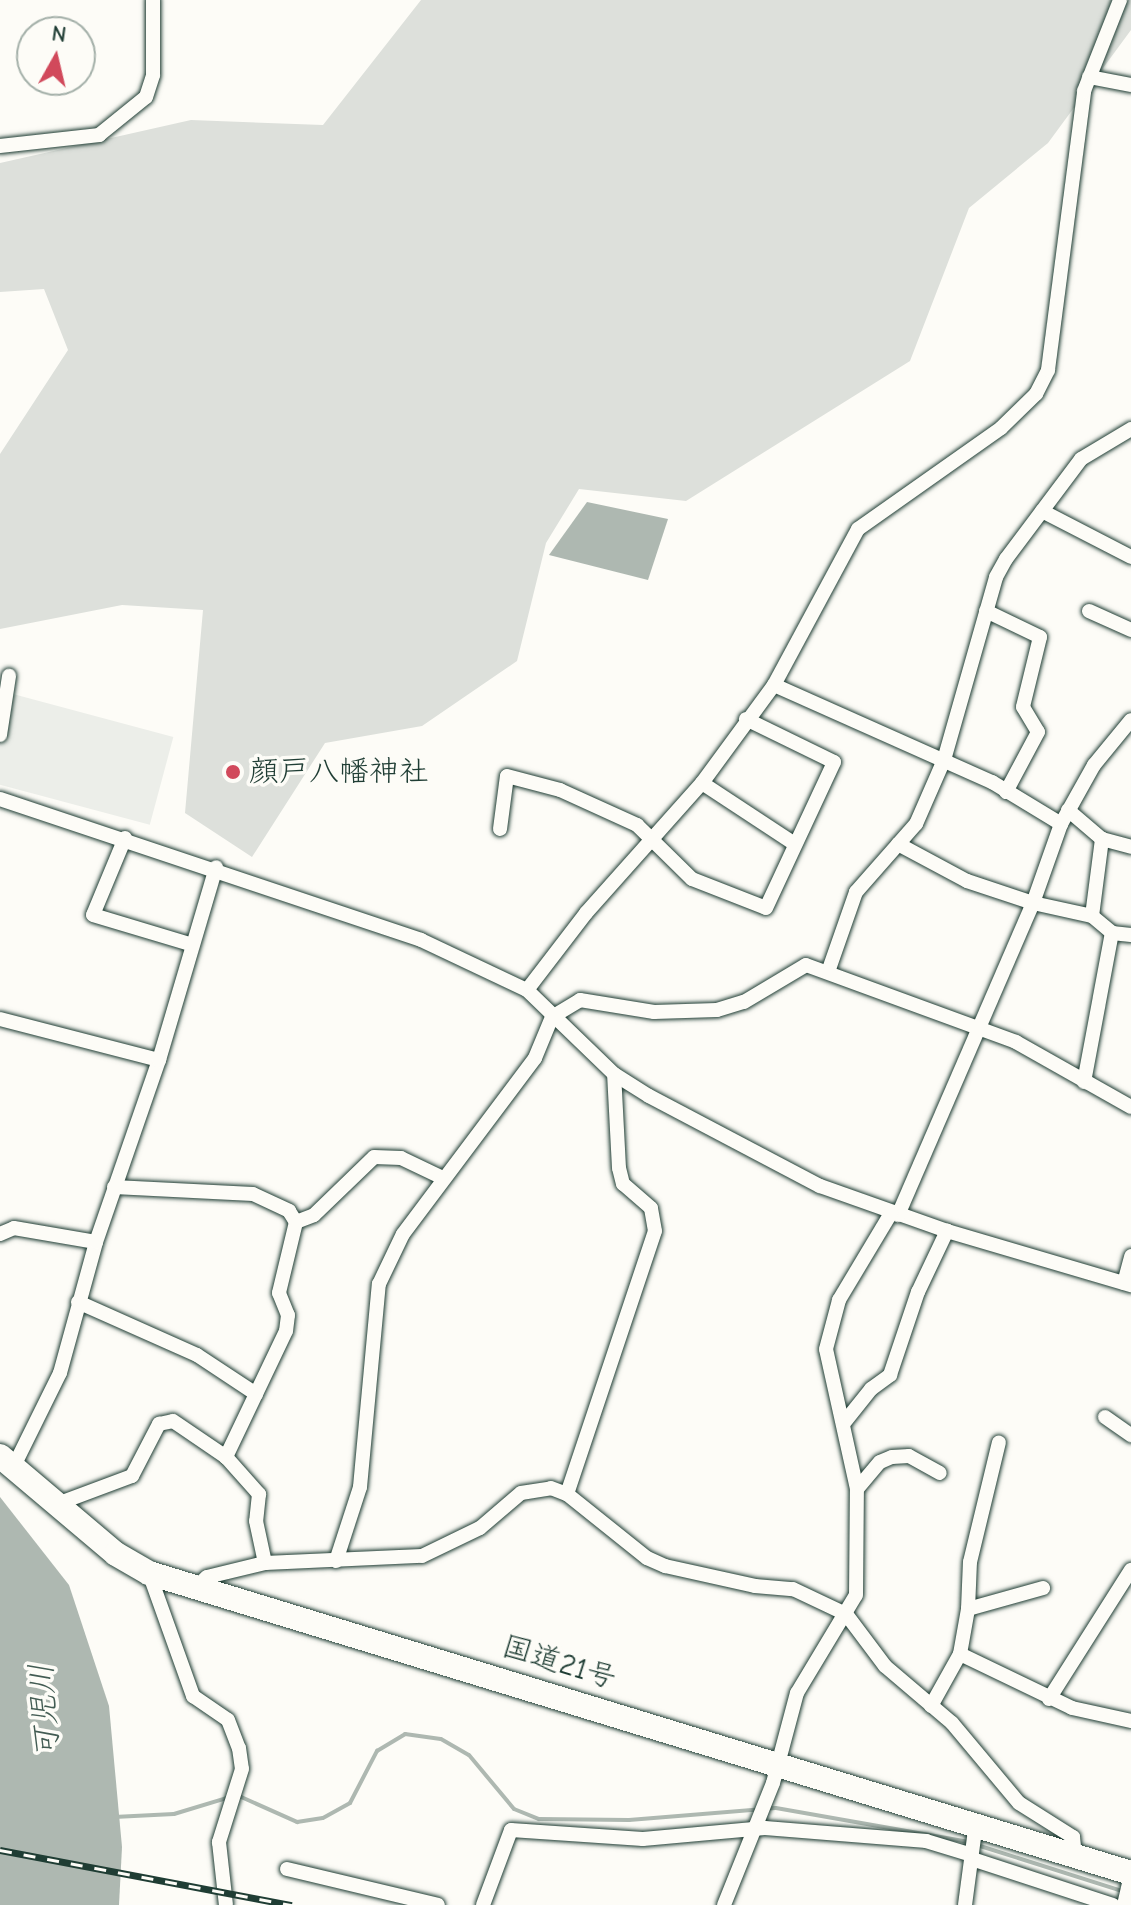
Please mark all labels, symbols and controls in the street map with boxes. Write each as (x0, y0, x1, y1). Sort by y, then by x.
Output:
north arrow (16, 16, 96, 96)
text: N (50, 20, 68, 48)
place label: 顔戸八幡神社 (249, 754, 429, 790)
marker: 顔戸八幡神社 (224, 763, 242, 781)
street label: 国道21号 (498, 1629, 620, 1697)
water label: 可児川 (22, 1662, 68, 1760)

